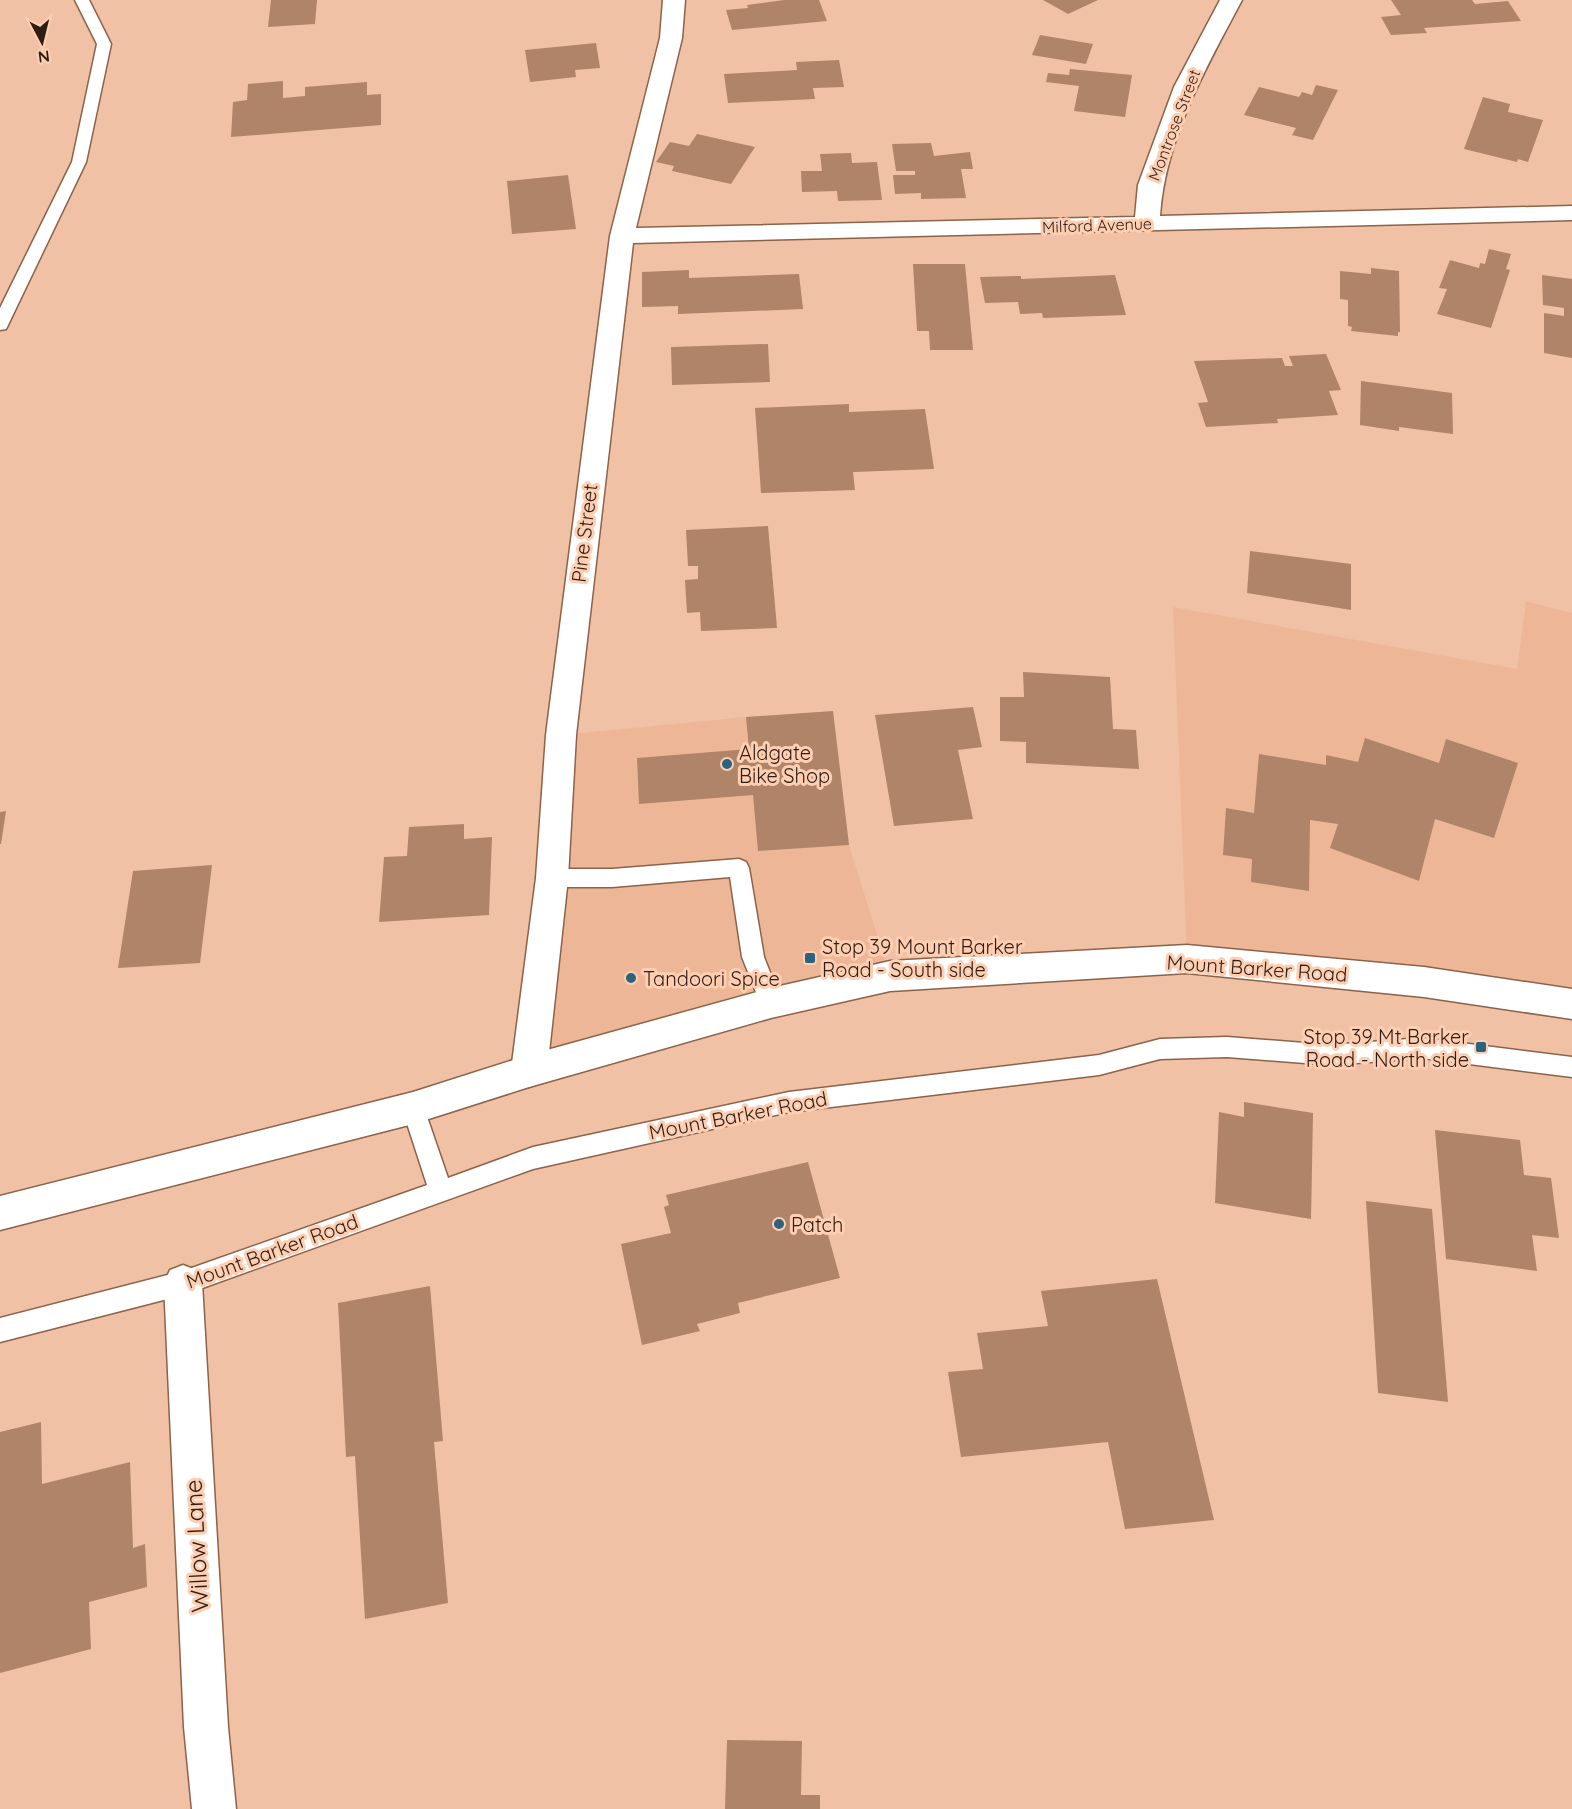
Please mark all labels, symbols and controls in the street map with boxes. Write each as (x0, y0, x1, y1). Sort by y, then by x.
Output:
north arrow (12, 12, 72, 72)
text: N (37, 46, 51, 68)
street label: Montrose Street (1144, 66, 1204, 184)
street label: Milford Avenue (1042, 213, 1152, 237)
street label: Pine Street (566, 482, 602, 584)
place label: Aldgate Bike Shop (739, 740, 830, 788)
marker: Aldgate Bike Shop (720, 757, 734, 771)
place label: Stop 39 Mount Barker Road - South side (822, 934, 1023, 982)
street label: Mount Barker Road (1166, 949, 1348, 987)
marker: Stop 39 Mount Barker Road - South side (803, 951, 817, 965)
place label: Tandoori Spice (643, 966, 780, 991)
marker: Tandoori Spice (624, 971, 638, 985)
place label: Stop 39 Mt Barker Road - North side (1303, 1024, 1469, 1072)
marker: Stop 39 Mt Barker Road - North side (1474, 1040, 1488, 1054)
street label: Mount Barker Road (647, 1085, 829, 1145)
street label: Mount Barker Road (183, 1208, 361, 1294)
place label: Patch (791, 1212, 843, 1237)
marker: Patch (772, 1217, 786, 1231)
street label: Willow Lane (178, 1479, 214, 1613)

